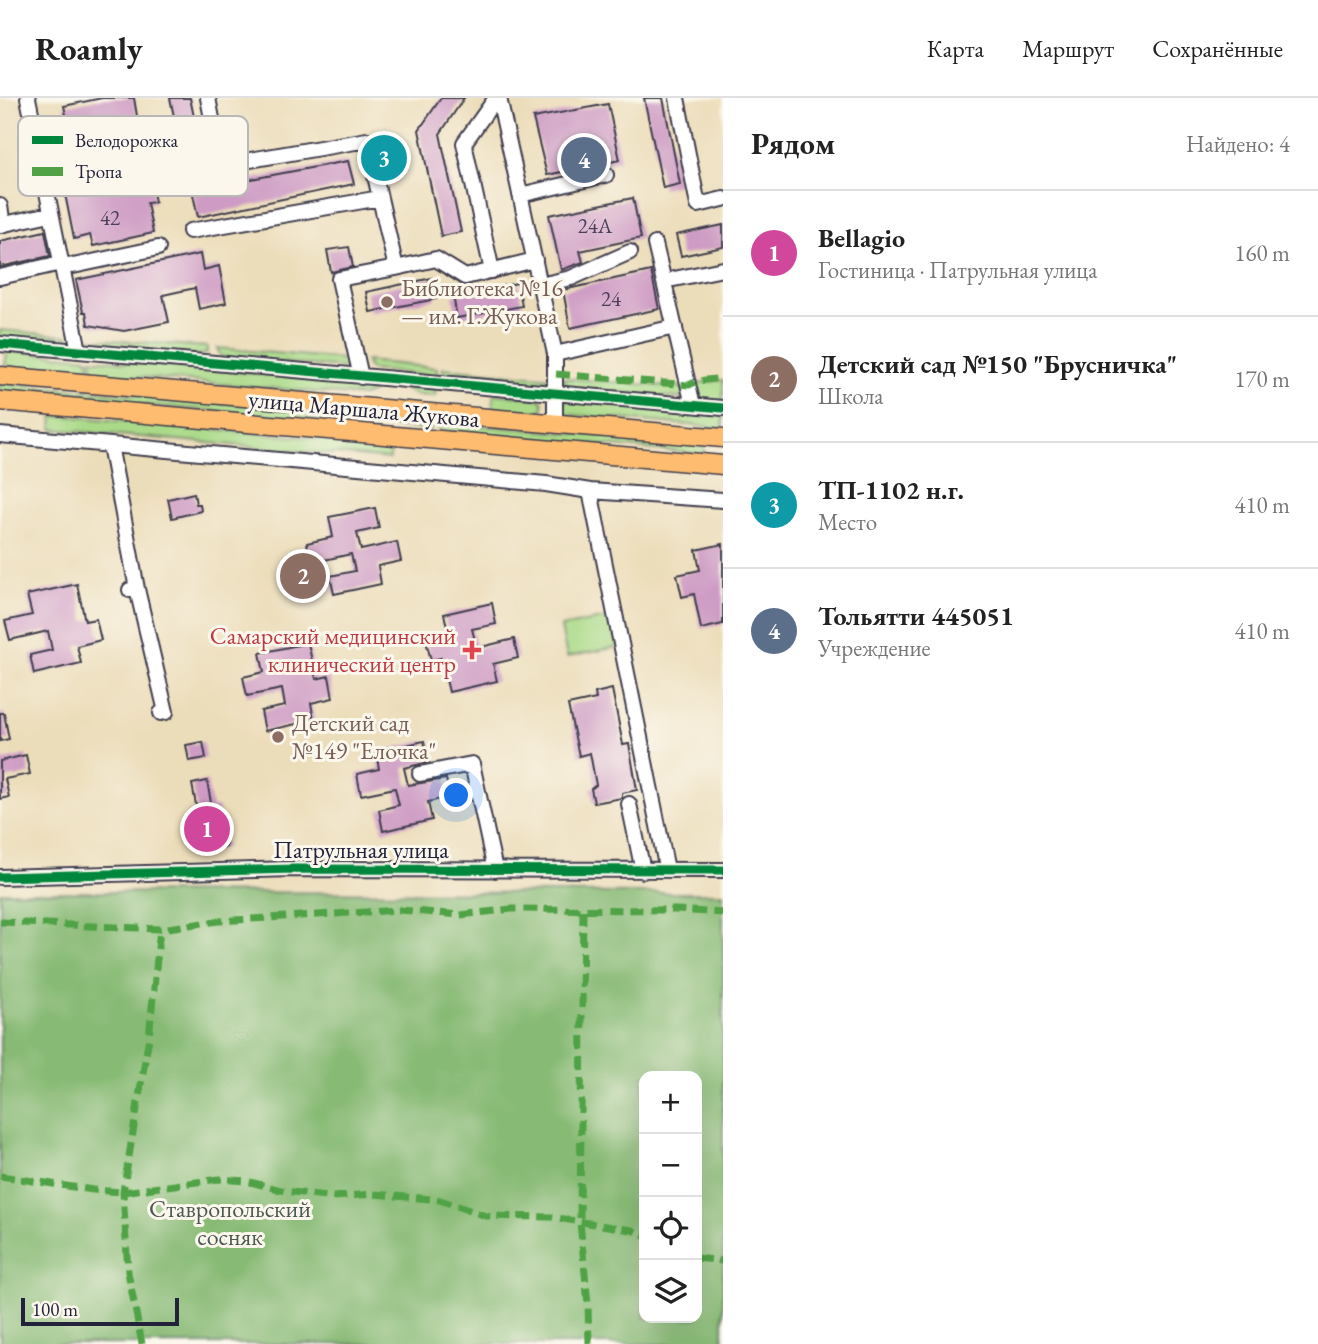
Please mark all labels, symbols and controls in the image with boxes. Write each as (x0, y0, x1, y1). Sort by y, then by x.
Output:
text: Roamly (35, 27, 143, 70)
text: Карта (927, 33, 984, 64)
text: Маршрут (1022, 33, 1114, 64)
text: Сохранённые (1152, 33, 1283, 64)
legend (18, 116, 248, 196)
text: Рядом (751, 124, 835, 163)
text: Велодорожка (75, 128, 179, 153)
text: Найдено: 4 (1186, 129, 1290, 159)
pin: 3 (361, 132, 407, 184)
pin: 4 (561, 134, 607, 186)
text: Тропа (75, 159, 123, 184)
house number: 42 (100, 204, 120, 231)
house number: 24А (578, 212, 613, 239)
text: Bellagio (818, 221, 905, 255)
text: 1 (768, 238, 780, 268)
text: 160 m (1234, 238, 1290, 268)
text: Гостиница · Патрульная улица (818, 255, 1097, 285)
place label: Библиотека №16 — им. Г.Жукова (401, 272, 563, 331)
house number: 24 (601, 285, 622, 312)
marker: Библиотека №16 — им. Г.Жукова (379, 294, 395, 310)
text: Детский сад №150 "Брусничка" (818, 347, 1177, 381)
text: 2 (768, 364, 780, 394)
text: 170 m (1234, 364, 1290, 394)
text: Школа (818, 381, 883, 411)
street label: улица Маршала Жукова (247, 383, 481, 434)
text: ТП-1102 н.г. (818, 473, 964, 507)
text: 3 (768, 490, 780, 520)
text: 410 m (1234, 490, 1290, 520)
text: Место (818, 507, 877, 537)
pin: 2 (280, 550, 326, 602)
text: Тольятти 445051 (818, 599, 1014, 633)
text: 4 (768, 616, 780, 646)
text: 410 m (1234, 616, 1290, 646)
place label: Самарский медицинский клинический центр (210, 620, 456, 679)
text: Учреждение (818, 633, 931, 663)
marker: Самарский медицинский клинический центр (462, 640, 482, 660)
place label: Детский сад №149 "Елочка" (292, 707, 436, 766)
marker: Детский сад №149 "Елочка" (270, 729, 286, 745)
your location (439, 778, 473, 812)
pin: 1 (184, 803, 230, 855)
street label: Патрульная улица (273, 834, 449, 865)
map controls (639, 1071, 702, 1323)
button: + (639, 1071, 702, 1134)
button: − (639, 1134, 702, 1197)
park label: Ставропольский сосняк (149, 1193, 311, 1252)
button: locate (639, 1197, 702, 1260)
button: layers (639, 1260, 702, 1323)
scale bar (21, 1295, 178, 1327)
text: 100 m (32, 1297, 78, 1322)

